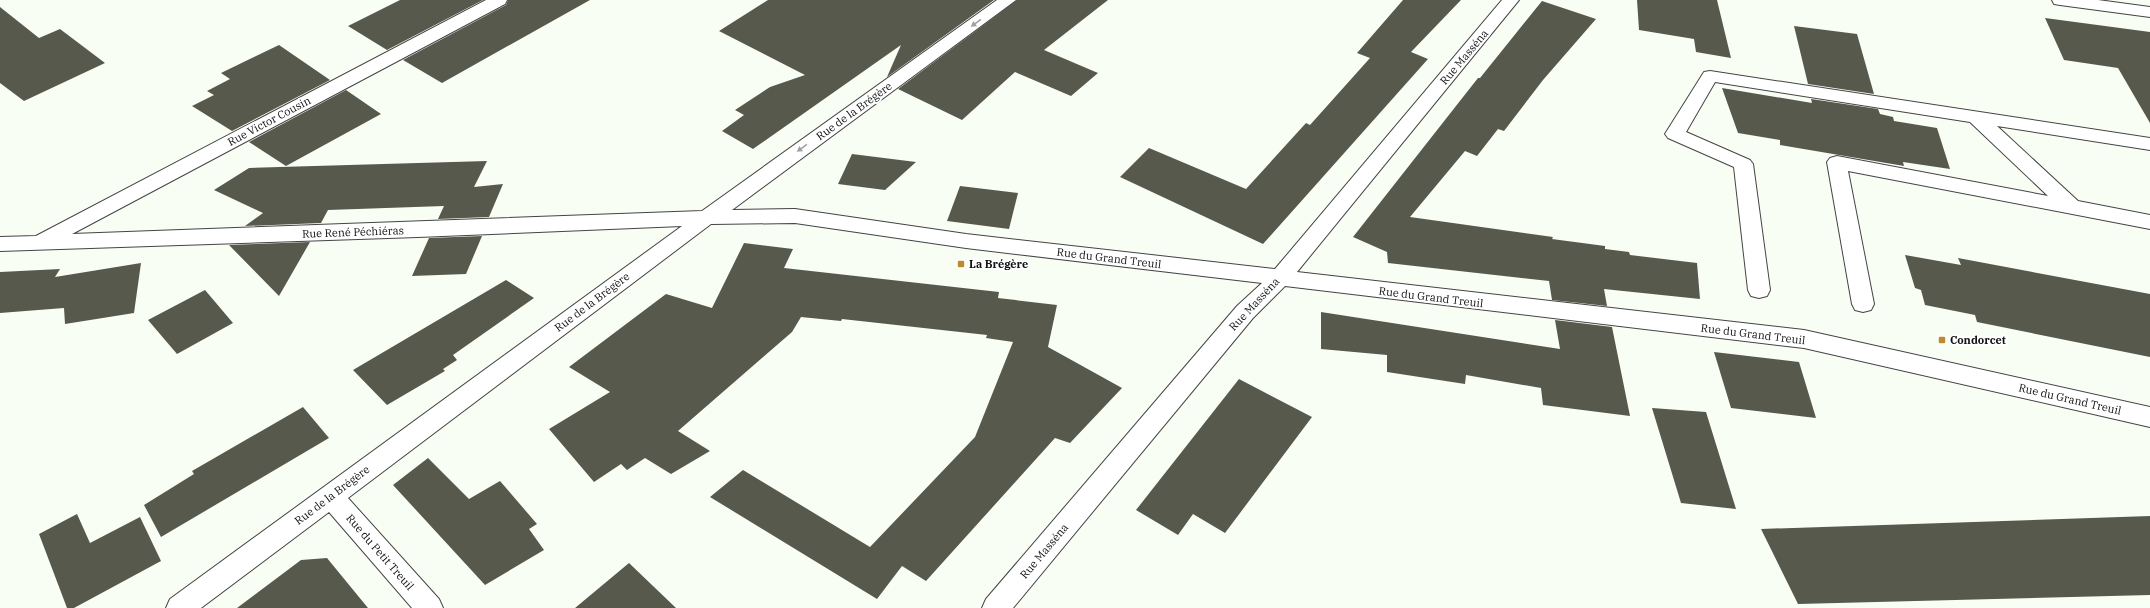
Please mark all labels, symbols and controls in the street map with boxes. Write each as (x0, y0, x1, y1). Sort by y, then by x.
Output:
one-way arrow (971, 19, 981, 27)
street label: Rue Masséna (1437, 27, 1491, 87)
street label: Rue de la Brégère (813, 79, 895, 143)
street label: Rue Victor Cousin (225, 93, 313, 149)
one-way arrow (797, 144, 808, 152)
street label: Rue René Péchiéras (302, 223, 404, 241)
street label: Rue du Grand Treuil (1056, 245, 1162, 271)
place label: La Brégère (969, 257, 1028, 271)
marker: La Brégère (956, 259, 966, 269)
street label: Rue de la Brégère (552, 269, 632, 335)
street label: Rue Masséna (1226, 274, 1282, 334)
street label: Rue du Grand Treuil (1378, 284, 1484, 310)
street label: Rue du Grand Treuil (1700, 321, 1806, 347)
place label: Condorcet (1950, 333, 2006, 347)
marker: Condorcet (1937, 335, 1947, 345)
street label: Rue du Grand Treuil (2017, 380, 2123, 418)
street label: Rue de la Brégère (292, 462, 372, 528)
street label: Rue du Petit Treuil (343, 511, 417, 593)
street label: Rue Masséna (1017, 521, 1071, 581)

